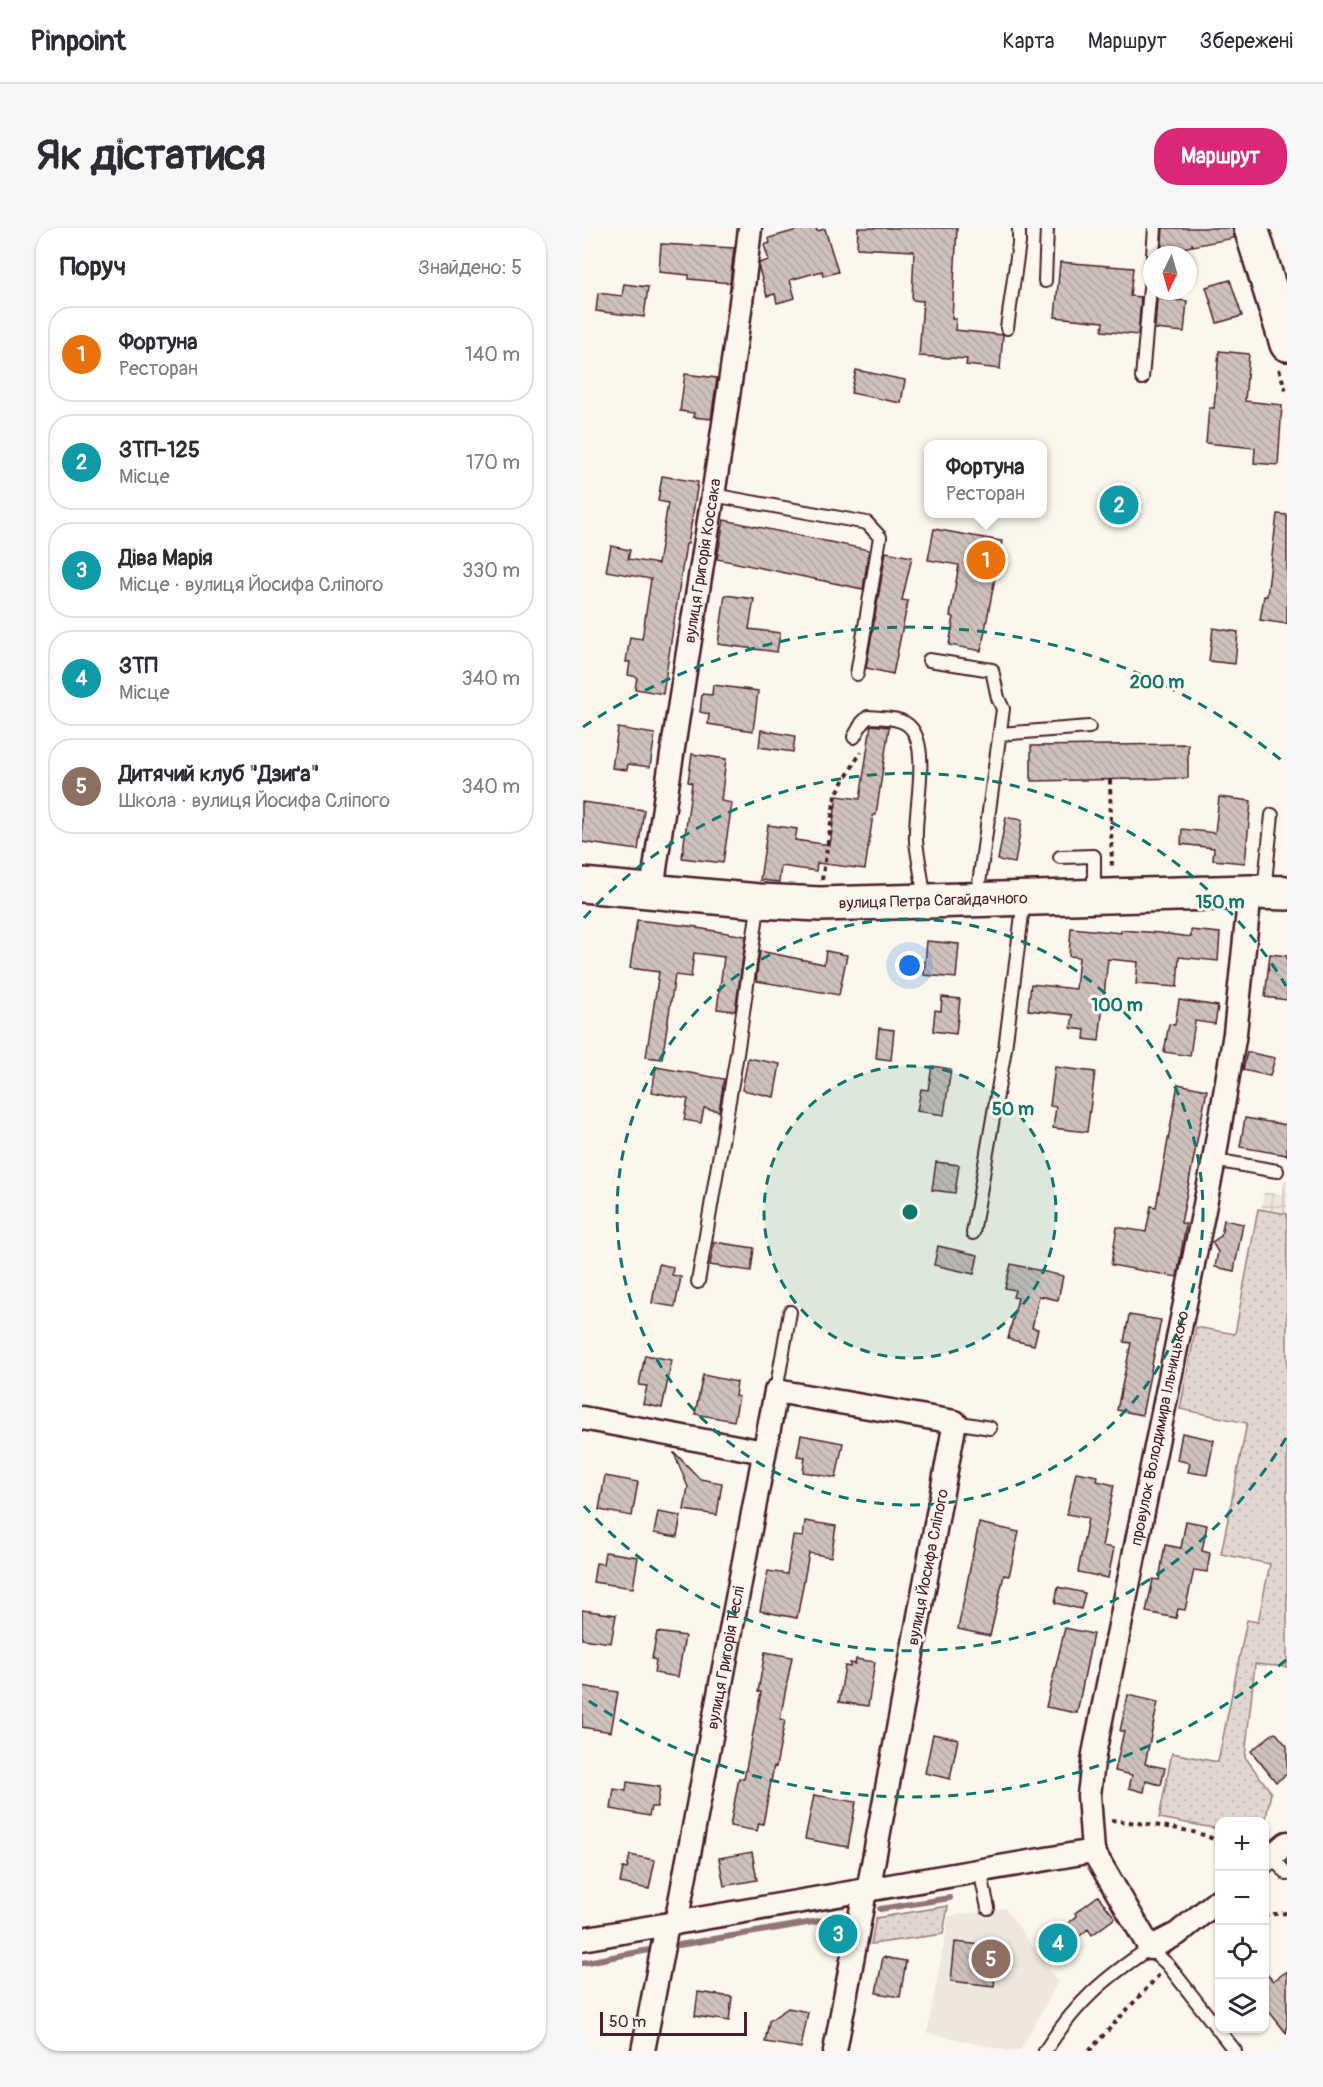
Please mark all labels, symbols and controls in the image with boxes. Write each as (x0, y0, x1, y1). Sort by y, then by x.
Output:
text: Pinpoint (30, 24, 126, 59)
text: Карта (1003, 28, 1055, 55)
text: Маршрут (1088, 28, 1167, 55)
text: Збережені (1200, 28, 1293, 55)
button: Маршрут (1154, 128, 1287, 185)
text: Як дістатися (36, 130, 266, 182)
north arrow (1143, 246, 1197, 300)
text: Поруч (60, 251, 126, 283)
text: Знайдено: 5 (418, 255, 522, 280)
text: Фортуна (119, 328, 198, 356)
text: 1 (78, 342, 85, 367)
text: 140 m (465, 342, 520, 367)
text: Ресторан (119, 356, 198, 381)
text: ЗТП-125 (119, 436, 200, 464)
popup (924, 440, 1047, 518)
text: 2 (76, 450, 87, 475)
text: 170 m (466, 450, 520, 475)
text: Фортуна (946, 453, 1025, 481)
text: Місце (119, 464, 170, 489)
street label: вулиця Григорія Коссака (680, 477, 726, 645)
text: Ресторан (946, 481, 1025, 506)
pin: 2 (1100, 482, 1138, 528)
pin: 1 (966, 538, 1006, 582)
text: Діва Марія (119, 544, 213, 572)
text: 3 (76, 558, 87, 583)
text: 330 m (462, 558, 520, 583)
text: Місце · вулиця Йосифа Сліпого (119, 572, 383, 597)
text: ЗТП (119, 652, 158, 680)
text: 4 (76, 666, 87, 691)
text: 340 m (461, 666, 520, 691)
text: 200 m (1130, 671, 1184, 694)
text: Місце (119, 680, 170, 705)
text: Дитячий клуб "Дзиґа" (119, 760, 319, 788)
text: 5 (76, 774, 87, 799)
text: 340 m (461, 774, 520, 799)
text: Школа · вулиця Йосифа Сліпого (119, 788, 390, 813)
street label: вулиця Петра Сагайдачного (838, 888, 1028, 913)
text: 150 m (1196, 891, 1245, 914)
your location (895, 951, 924, 980)
text: 100 m (1091, 994, 1143, 1017)
text: 50 m (992, 1098, 1034, 1121)
centre of rings (900, 1202, 920, 1222)
street label: провулок Володимира Ільницького (1126, 1309, 1193, 1548)
street label: вулиця Йосифа Сліпого (903, 1487, 953, 1647)
street label: вулиця Григорія Теслі (703, 1584, 749, 1731)
map controls (1215, 1817, 1269, 2033)
button: + (1215, 1817, 1269, 1871)
button: − (1215, 1871, 1269, 1925)
pin: 3 (818, 1912, 858, 1956)
pin: 4 (1038, 1920, 1078, 1966)
button: locate (1215, 1925, 1269, 1979)
pin: 5 (972, 1936, 1010, 1982)
button: layers (1215, 1979, 1269, 2033)
scale bar (600, 2009, 747, 2036)
text: 50 m (609, 2012, 646, 2032)

